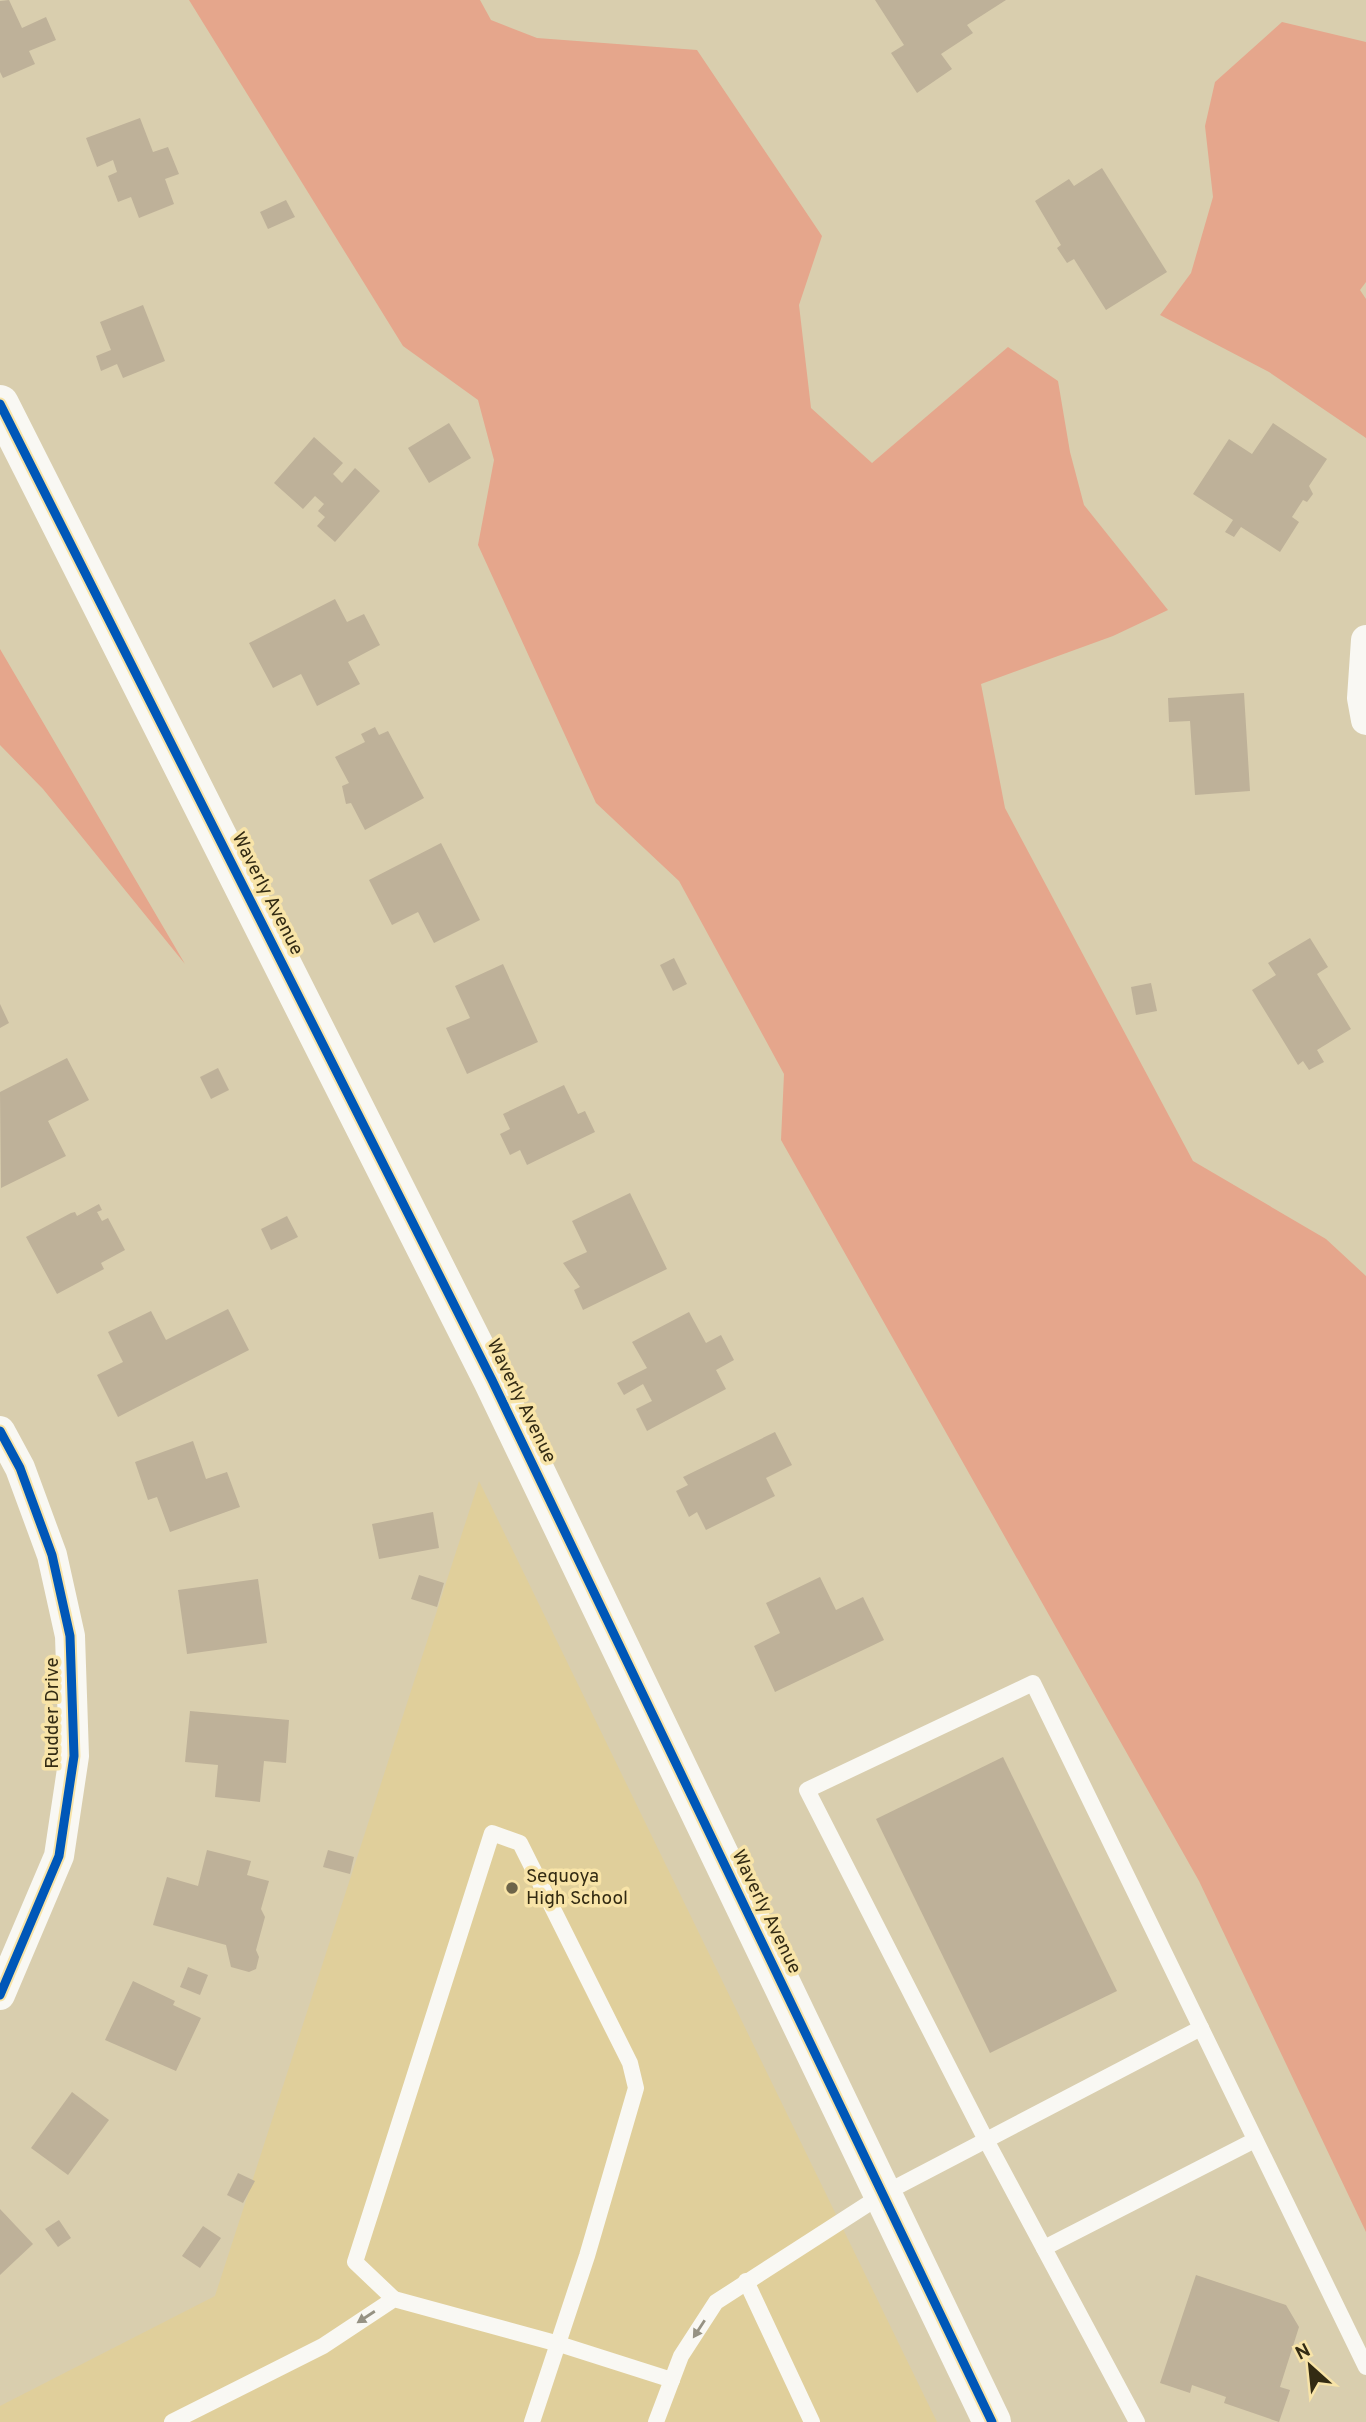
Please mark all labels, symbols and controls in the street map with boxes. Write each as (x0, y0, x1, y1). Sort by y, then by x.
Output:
street label: Waverly Avenue (226, 828, 308, 960)
street label: Waverly Avenue (481, 1335, 561, 1467)
street label: Rudder Drive (41, 1657, 65, 1769)
street label: Waverly Avenue (726, 1846, 806, 1978)
place label: Sequoya High School (526, 1865, 628, 1911)
marker: Sequoya High School (504, 1880, 520, 1896)
one-way arrow (357, 2310, 376, 2323)
one-way arrow (692, 2319, 705, 2338)
north arrow (1275, 2331, 1345, 2401)
text: N (1292, 2339, 1315, 2366)

